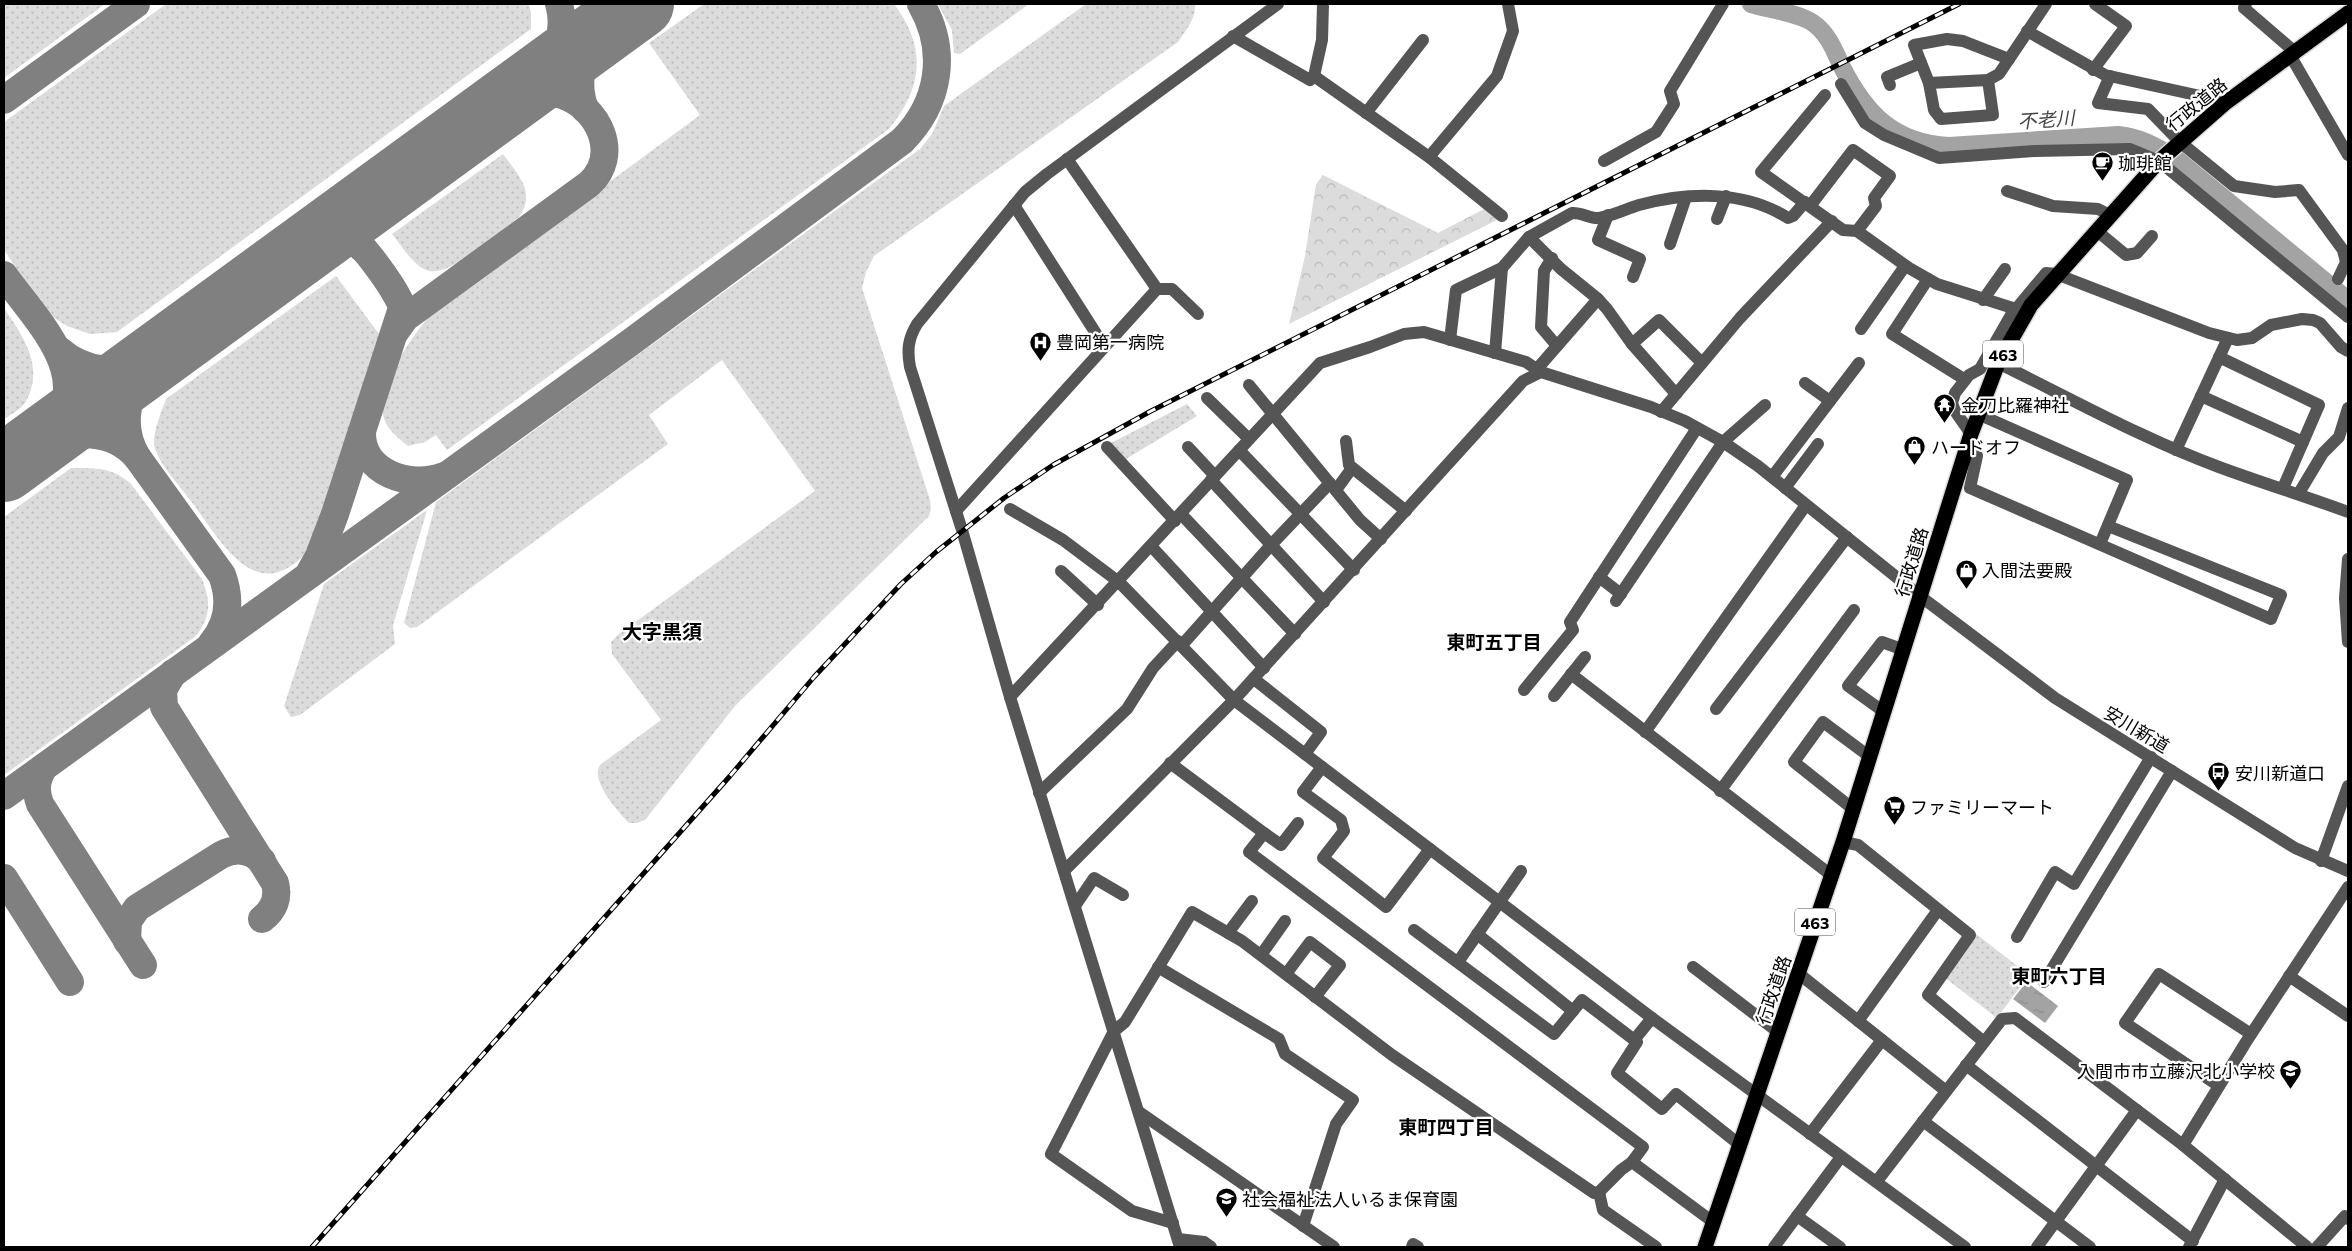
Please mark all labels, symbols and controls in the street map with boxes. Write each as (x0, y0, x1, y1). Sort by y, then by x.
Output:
street label: 行政道路 (2161, 73, 2231, 135)
water label: 不老川 (2017, 105, 2077, 132)
cafe icon: 珈琲館 (2090, 151, 2114, 182)
place label: 珈琲館 (2118, 152, 2172, 174)
hospital icon: 豊岡第一病院 (1028, 330, 1052, 361)
place label: 豊岡第一病院 (1056, 331, 1164, 353)
road number: 463 (1983, 340, 2023, 368)
temple icon: 金刀比羅神社 (1933, 393, 1957, 424)
place label: 金刀比羅神社 (1961, 394, 2069, 416)
shop icon: ハードオフ (1903, 435, 1927, 466)
place label: ハードオフ (1931, 436, 2021, 458)
street label: 行政道路 (1890, 524, 1932, 600)
shop icon: 入間法要殿 (1954, 558, 1978, 589)
place label: 入間法要殿 (1982, 559, 2072, 581)
district label: 大字黒須 (622, 619, 702, 643)
district label: 東町五丁目 (1446, 630, 1542, 653)
street label: 安川新道 (2100, 701, 2174, 757)
bus stop icon: 安川新道口 (2207, 761, 2231, 792)
place label: 安川新道口 (2235, 762, 2325, 784)
supermarket icon: ファミリーマート (1882, 795, 1906, 826)
place label: ファミリーマート (1910, 796, 2054, 818)
road number: 463 (1795, 909, 1835, 936)
street label: 行政道路 (1751, 952, 1795, 1028)
district label: 東町六丁目 (2011, 964, 2107, 987)
school or university icon: 入間市市立藤沢北小学校 (2279, 1059, 2303, 1090)
place label: 入間市市立藤沢北小学校 (2077, 1060, 2275, 1082)
district label: 東町四丁目 (1398, 1115, 1494, 1138)
school or university icon: 社会福祉法人いるま保育園 (1214, 1187, 1238, 1218)
place label: 社会福祉法人いるま保育園 (1242, 1188, 1458, 1210)

